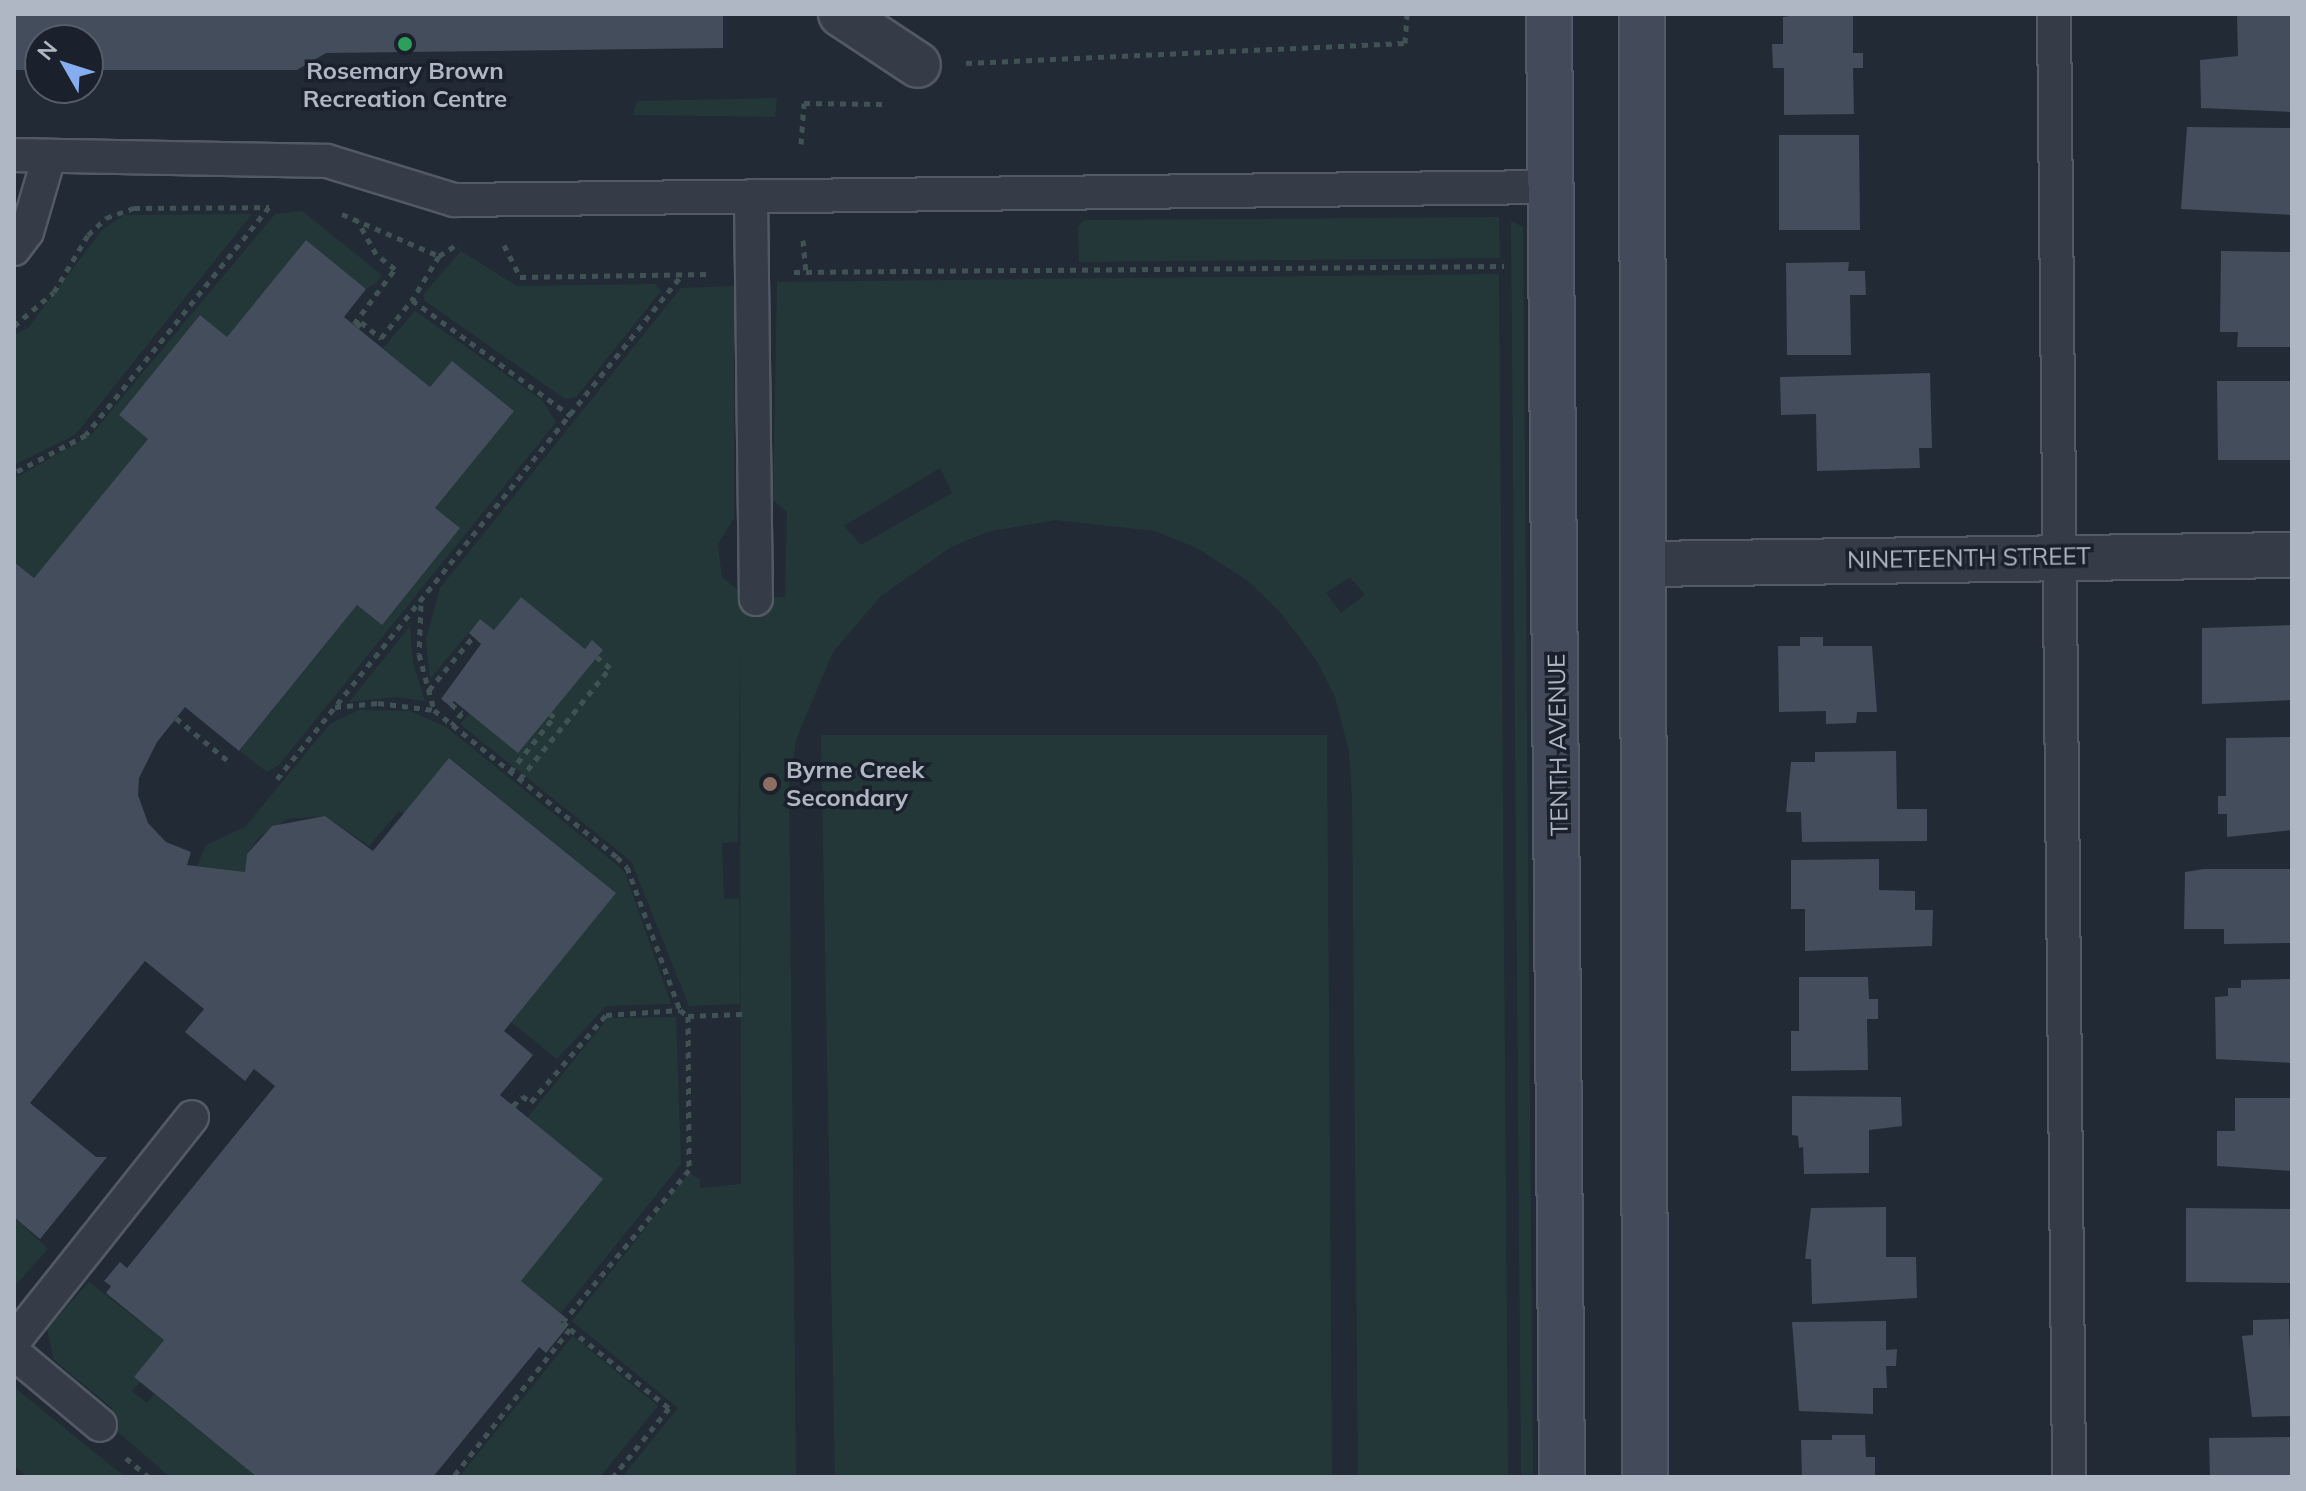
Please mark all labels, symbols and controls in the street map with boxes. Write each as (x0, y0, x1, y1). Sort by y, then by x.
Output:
north arrow (24, 24, 104, 104)
text: N (31, 35, 63, 65)
marker: Rosemary Brown Recreation Centre (396, 35, 414, 53)
place label: Rosemary Brown Recreation Centre (303, 57, 507, 113)
street label: NINETEENTH STREET (1847, 541, 2091, 575)
street label: TENTH AVENUE (1542, 654, 1574, 836)
place label: Byrne Creek Secondary (786, 756, 924, 812)
marker: Byrne Creek Secondary (761, 775, 779, 793)

